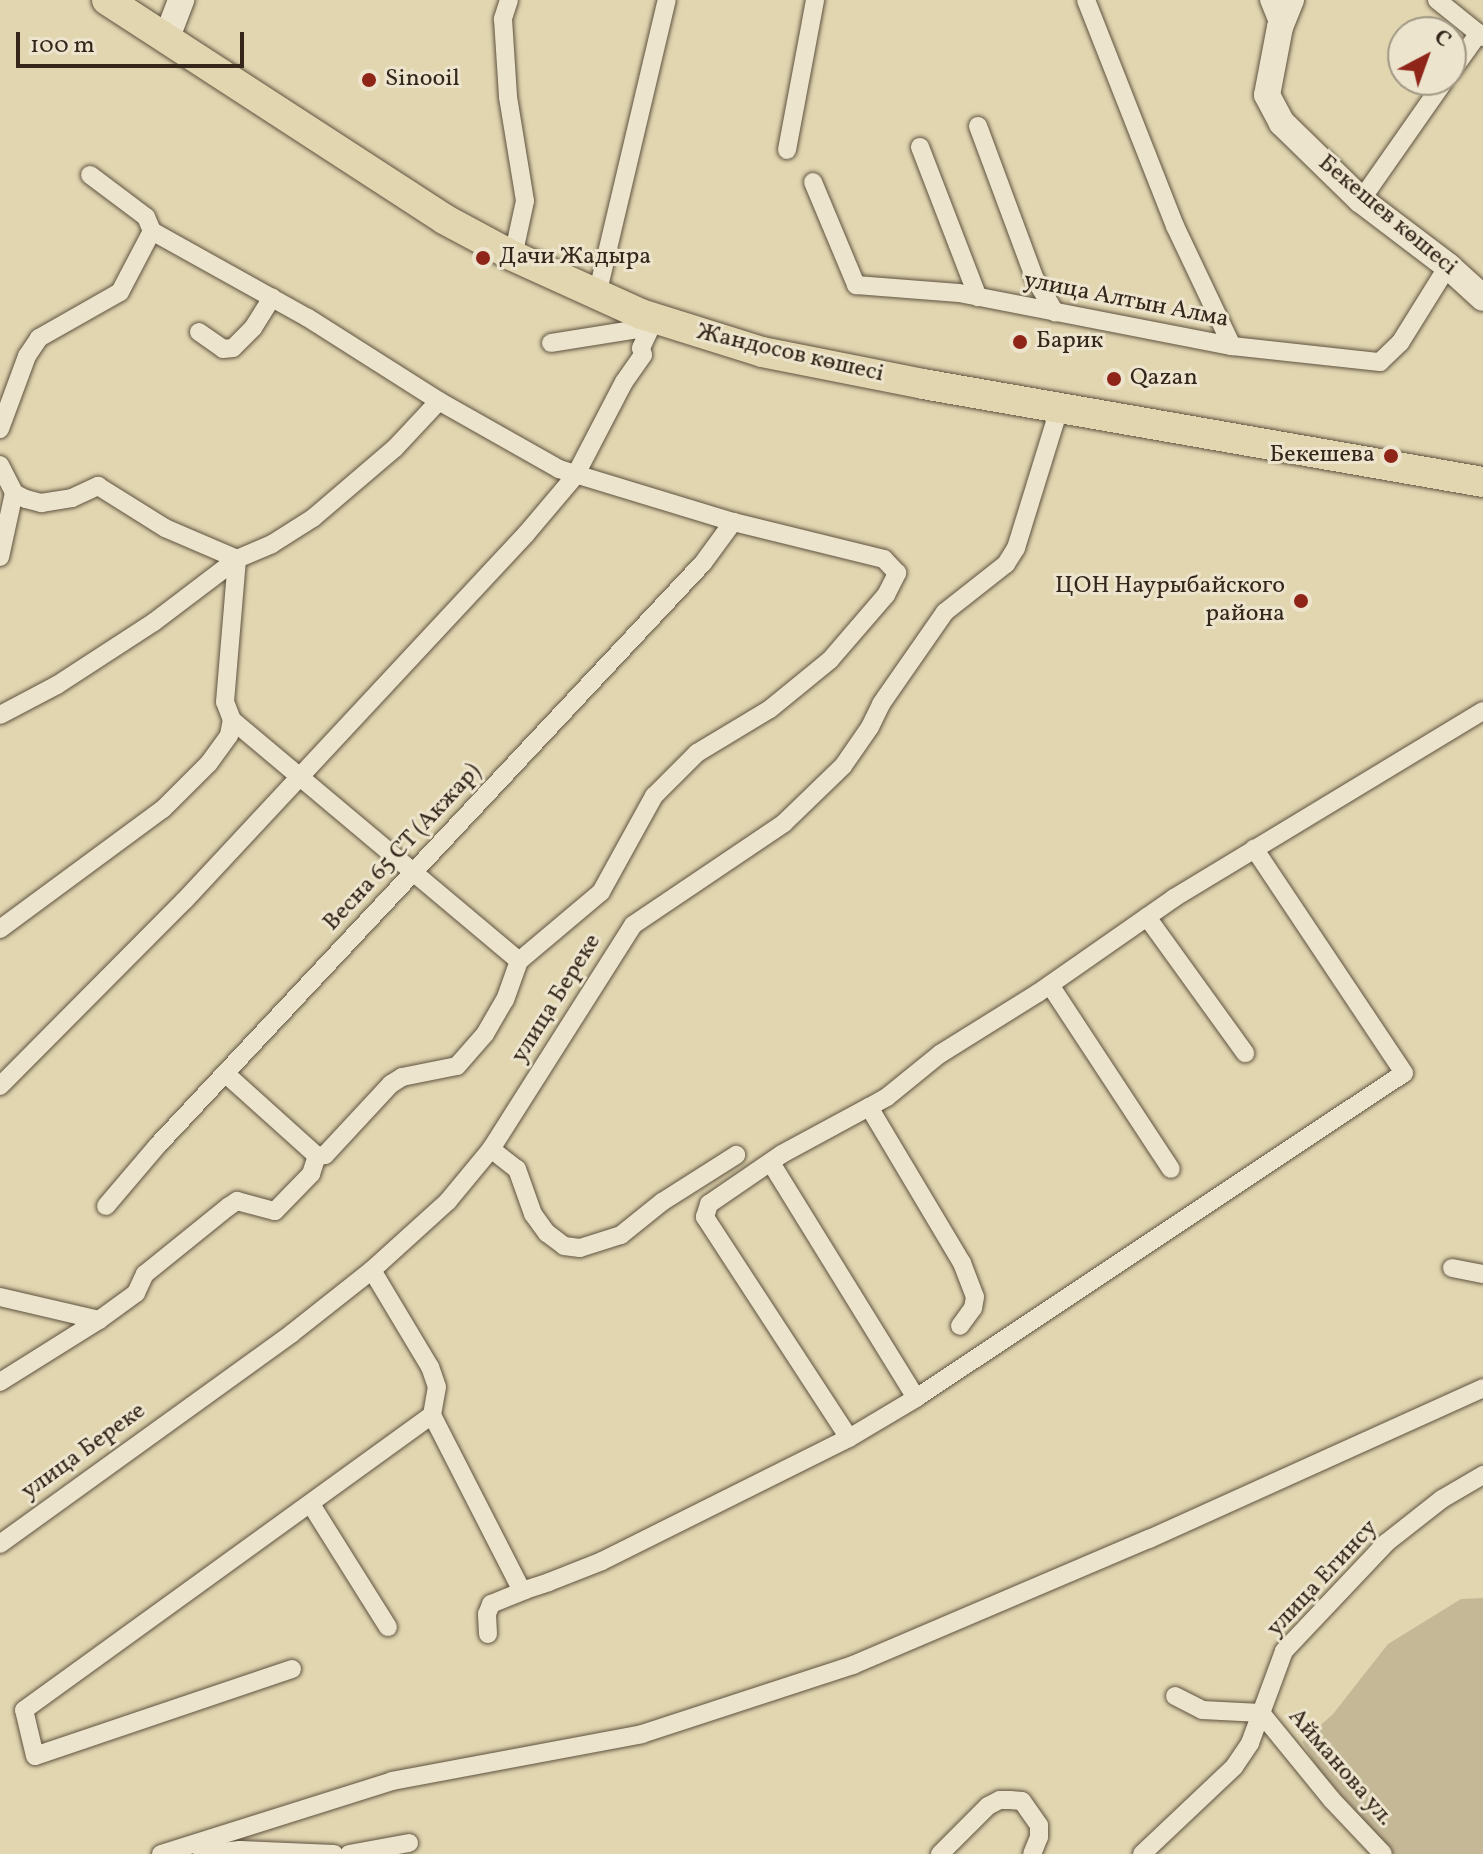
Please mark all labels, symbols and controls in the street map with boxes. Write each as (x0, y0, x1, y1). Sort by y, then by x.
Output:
scale bar (20, 16, 248, 66)
north arrow (1387, 16, 1467, 96)
text: С (1426, 23, 1457, 55)
text: 100 m (30, 29, 95, 63)
place label: Sinooil (385, 66, 460, 94)
marker: Sinooil (360, 71, 378, 89)
street label: Бекешев көшесі (1312, 149, 1462, 283)
place label: Дачи Жадыра (499, 244, 651, 272)
marker: Дачи Жадыра (474, 249, 492, 267)
street label: улица Алтын Алма (1021, 267, 1231, 335)
street label: Жандосов көшесі (694, 318, 886, 390)
place label: Барик (1036, 328, 1103, 356)
marker: Барик (1011, 333, 1029, 351)
place label: Qazan (1130, 365, 1198, 393)
marker: Qazan (1105, 370, 1123, 388)
place label: Бекешева (1270, 442, 1375, 470)
marker: Бекешева (1382, 447, 1400, 465)
place label: ЦОН Наурыбайского района (1055, 573, 1285, 629)
marker: ЦОН Наурыбайского района (1292, 592, 1310, 610)
street label: Весна 65 СТ (Акжар) (318, 758, 488, 938)
street label: улица Береке (506, 929, 608, 1069)
street label: улица Береке (16, 1397, 152, 1507)
street label: улица Егинсу (1261, 1515, 1385, 1643)
street label: Айманова ул. (1281, 1703, 1399, 1833)

